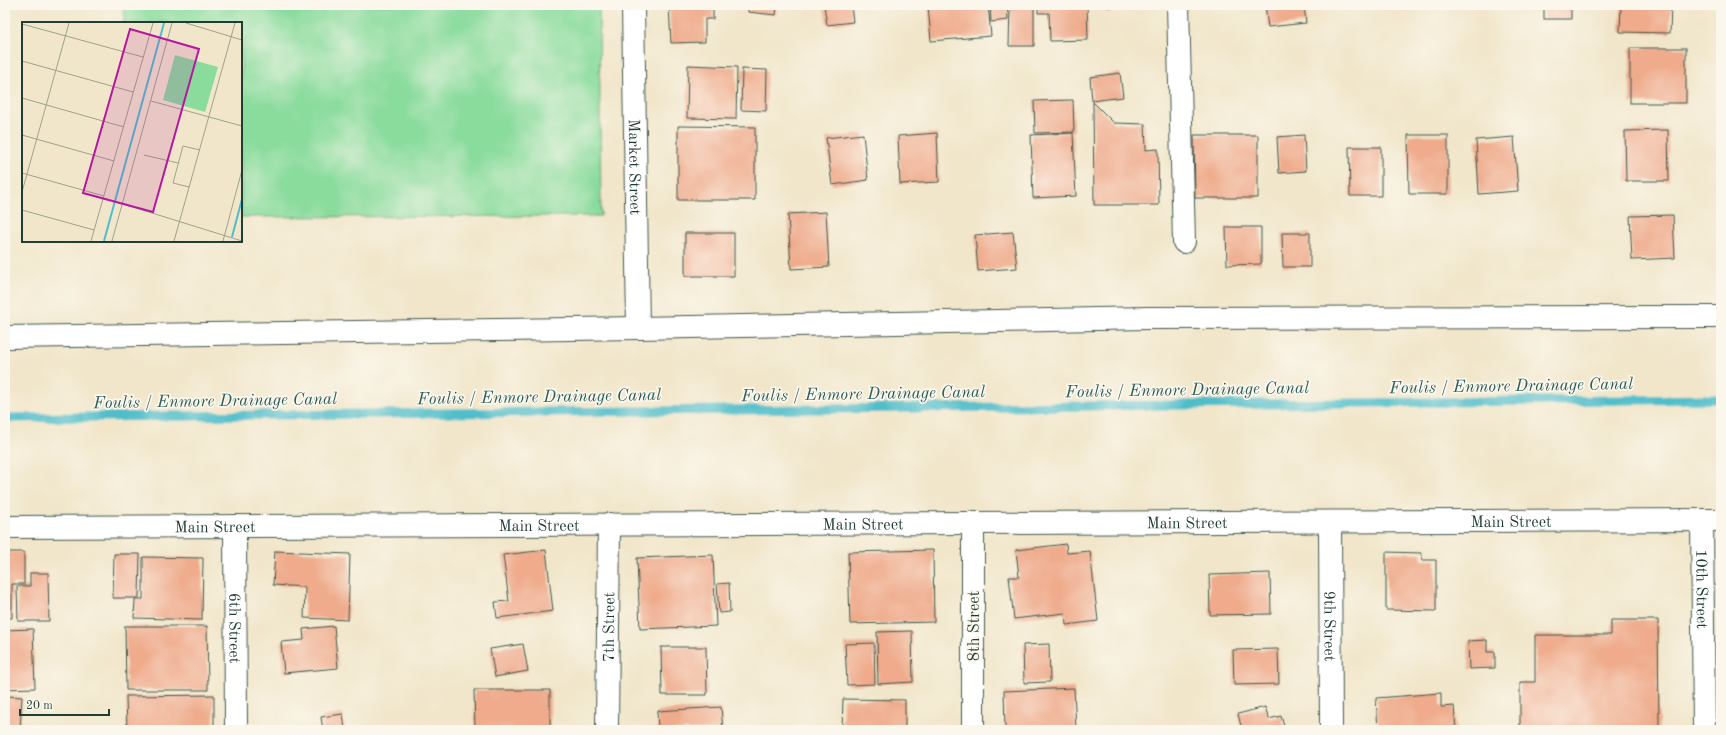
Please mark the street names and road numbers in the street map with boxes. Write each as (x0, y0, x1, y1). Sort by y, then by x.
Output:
street label: Market Street (625, 119, 642, 216)
street label: Main Street (1470, 515, 1552, 531)
street label: Main Street (1146, 516, 1228, 532)
street label: Main Street (822, 517, 904, 534)
street label: Main Street (498, 519, 580, 535)
street label: Main Street (174, 520, 256, 536)
street label: 10th Street (1692, 549, 1709, 629)
street label: 8th Street (967, 590, 983, 661)
street label: 7th Street (602, 591, 618, 662)
street label: 9th Street (1320, 591, 1337, 662)
street label: 6th Street (225, 593, 242, 664)

